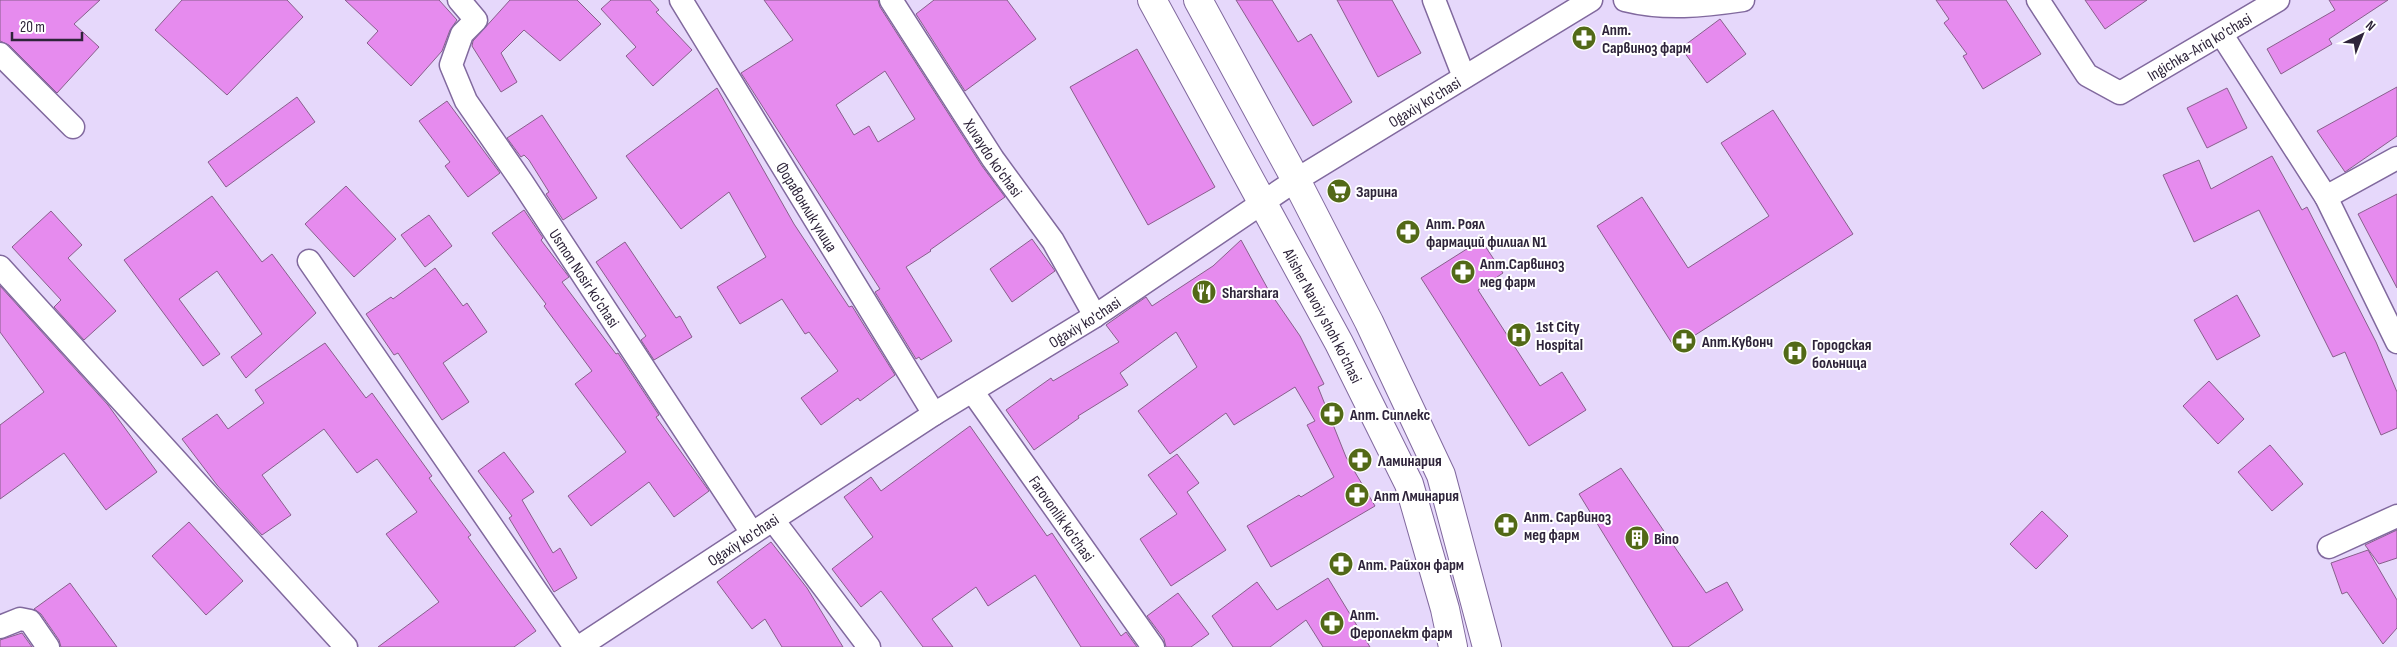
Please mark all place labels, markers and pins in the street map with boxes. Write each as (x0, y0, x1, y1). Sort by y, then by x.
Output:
place label: Апт. Сарвиноз фарм (1601, 21, 1691, 58)
pharmacy icon: Апт. Сарвиноз фарм (1571, 25, 1597, 51)
supermarket icon: Зарина (1326, 178, 1352, 204)
place label: Зарина (1356, 183, 1398, 202)
place label: Апт. Роял фармаций филиал N1 (1425, 215, 1548, 252)
pharmacy icon: Апт. Роял фармаций филиал N1 (1395, 219, 1421, 245)
place label: Апт.Сарвиноз мед фарм (1479, 255, 1564, 292)
pharmacy icon: Апт.Сарвиноз мед фарм (1450, 259, 1476, 285)
restaurant icon: Sharshara (1191, 279, 1217, 305)
place label: Sharshara (1222, 284, 1279, 303)
place label: 1st City Hospital (1536, 318, 1583, 355)
hospital icon: 1st City Hospital (1506, 322, 1532, 348)
pharmacy icon: Апт.Кувонч (1671, 328, 1697, 354)
place label: Апт.Кувонч (1701, 333, 1773, 352)
place label: Городская больница (1812, 336, 1872, 373)
hospital icon: Городская больница (1782, 340, 1808, 366)
pharmacy icon: Апт. Сиплекс (1319, 401, 1345, 427)
place label: Апт. Сиплекс (1349, 406, 1431, 425)
pharmacy icon: Ламинария (1347, 447, 1373, 473)
place label: Ламинария (1377, 452, 1442, 471)
pharmacy icon: Апт Лминария (1344, 482, 1370, 508)
place label: Апт Лминария (1373, 487, 1459, 506)
place label: Апт. Сарвиноз мед фарм (1523, 508, 1611, 545)
pharmacy icon: Апт. Сарвиноз мед фарм (1493, 512, 1519, 538)
building icon: Bino (1624, 525, 1650, 551)
place label: Bino (1654, 530, 1679, 549)
pharmacy icon: Апт. Райхон фарм (1328, 551, 1354, 577)
place label: Апт. Райхон фарм (1357, 556, 1464, 575)
place label: Апт. Фероплект фарм (1349, 606, 1452, 643)
pharmacy icon: Апт. Фероплект фарм (1319, 610, 1345, 636)

